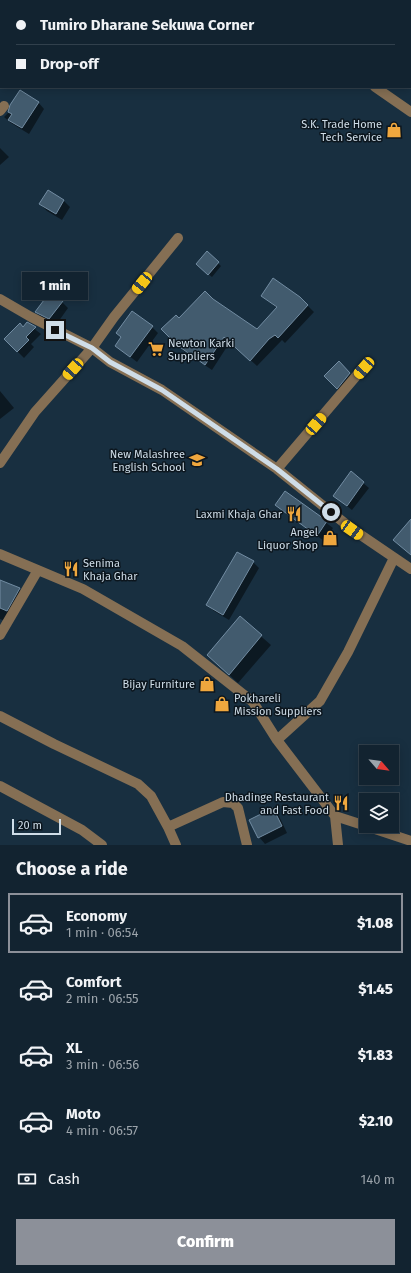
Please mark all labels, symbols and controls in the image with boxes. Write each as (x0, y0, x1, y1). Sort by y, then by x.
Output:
text: Tumiro Dharane Sekuwa Corner (40, 16, 254, 34)
text: Drop-off (40, 55, 99, 73)
place label: S.K. Trade Home Tech Service (301, 118, 382, 144)
shop icon: S.K. Trade Home Tech Service (385, 121, 403, 139)
car (130, 270, 154, 296)
callout: 1 min (22, 272, 88, 300)
text: 1 min (39, 278, 71, 293)
route end (46, 321, 64, 339)
place label: Newton Karki Suppliers (168, 337, 234, 363)
supermarket icon: Newton Karki Suppliers (147, 340, 165, 358)
car (352, 355, 376, 381)
car (61, 356, 85, 382)
car (304, 411, 328, 437)
place label: New Malashree English School (110, 448, 185, 474)
school or university icon: New Malashree English School (188, 451, 206, 469)
route start (322, 503, 340, 521)
restaurant icon: Laxmi Khaja Ghar (285, 505, 303, 523)
place label: Laxmi Khaja Ghar (195, 508, 283, 521)
car (339, 518, 365, 542)
place label: Angel Liquor Shop (257, 526, 318, 552)
shop icon: Angel Liquor Shop (321, 529, 339, 547)
place label: Senima Khaja Ghar (83, 557, 138, 583)
restaurant icon: Senima Khaja Ghar (62, 560, 80, 578)
shop icon: Bijay Furniture (198, 675, 216, 693)
place label: Bijay Furniture (123, 678, 195, 691)
place label: Pokhareli Mission Suppliers (234, 692, 322, 718)
shop icon: Pokhareli Mission Suppliers (213, 695, 231, 713)
north arrow (359, 745, 399, 785)
map controls (359, 745, 399, 833)
place label: Dhadinge Restaurant and Fast Food (225, 791, 329, 817)
button: layers (359, 793, 399, 833)
restaurant icon: Dhadinge Restaurant and Fast Food (332, 794, 350, 812)
scale bar (12, 817, 61, 836)
text: 20 m (18, 819, 42, 832)
text: Choose a ride (16, 858, 128, 880)
icon: car (18, 905, 54, 941)
text: Economy (66, 907, 127, 925)
text: $1.08 (357, 914, 393, 932)
text: 1 min · 06:54 (66, 925, 138, 940)
icon: car (18, 971, 54, 1007)
text: Comfort (66, 973, 122, 991)
text: $1.45 (358, 980, 393, 998)
text: 2 min · 06:55 (66, 991, 139, 1006)
icon: car (18, 1037, 54, 1073)
text: XL (66, 1039, 82, 1057)
text: $1.83 (358, 1046, 393, 1064)
text: 3 min · 06:56 (66, 1057, 139, 1072)
icon: car (18, 1103, 54, 1139)
text: Moto (66, 1105, 101, 1123)
text: $2.10 (359, 1112, 393, 1130)
text: 4 min · 06:57 (66, 1123, 138, 1138)
icon: cash (16, 1168, 38, 1190)
text: Cash (48, 1170, 80, 1188)
text: 140 m (361, 1172, 395, 1187)
button: Confirm (16, 1219, 395, 1265)

